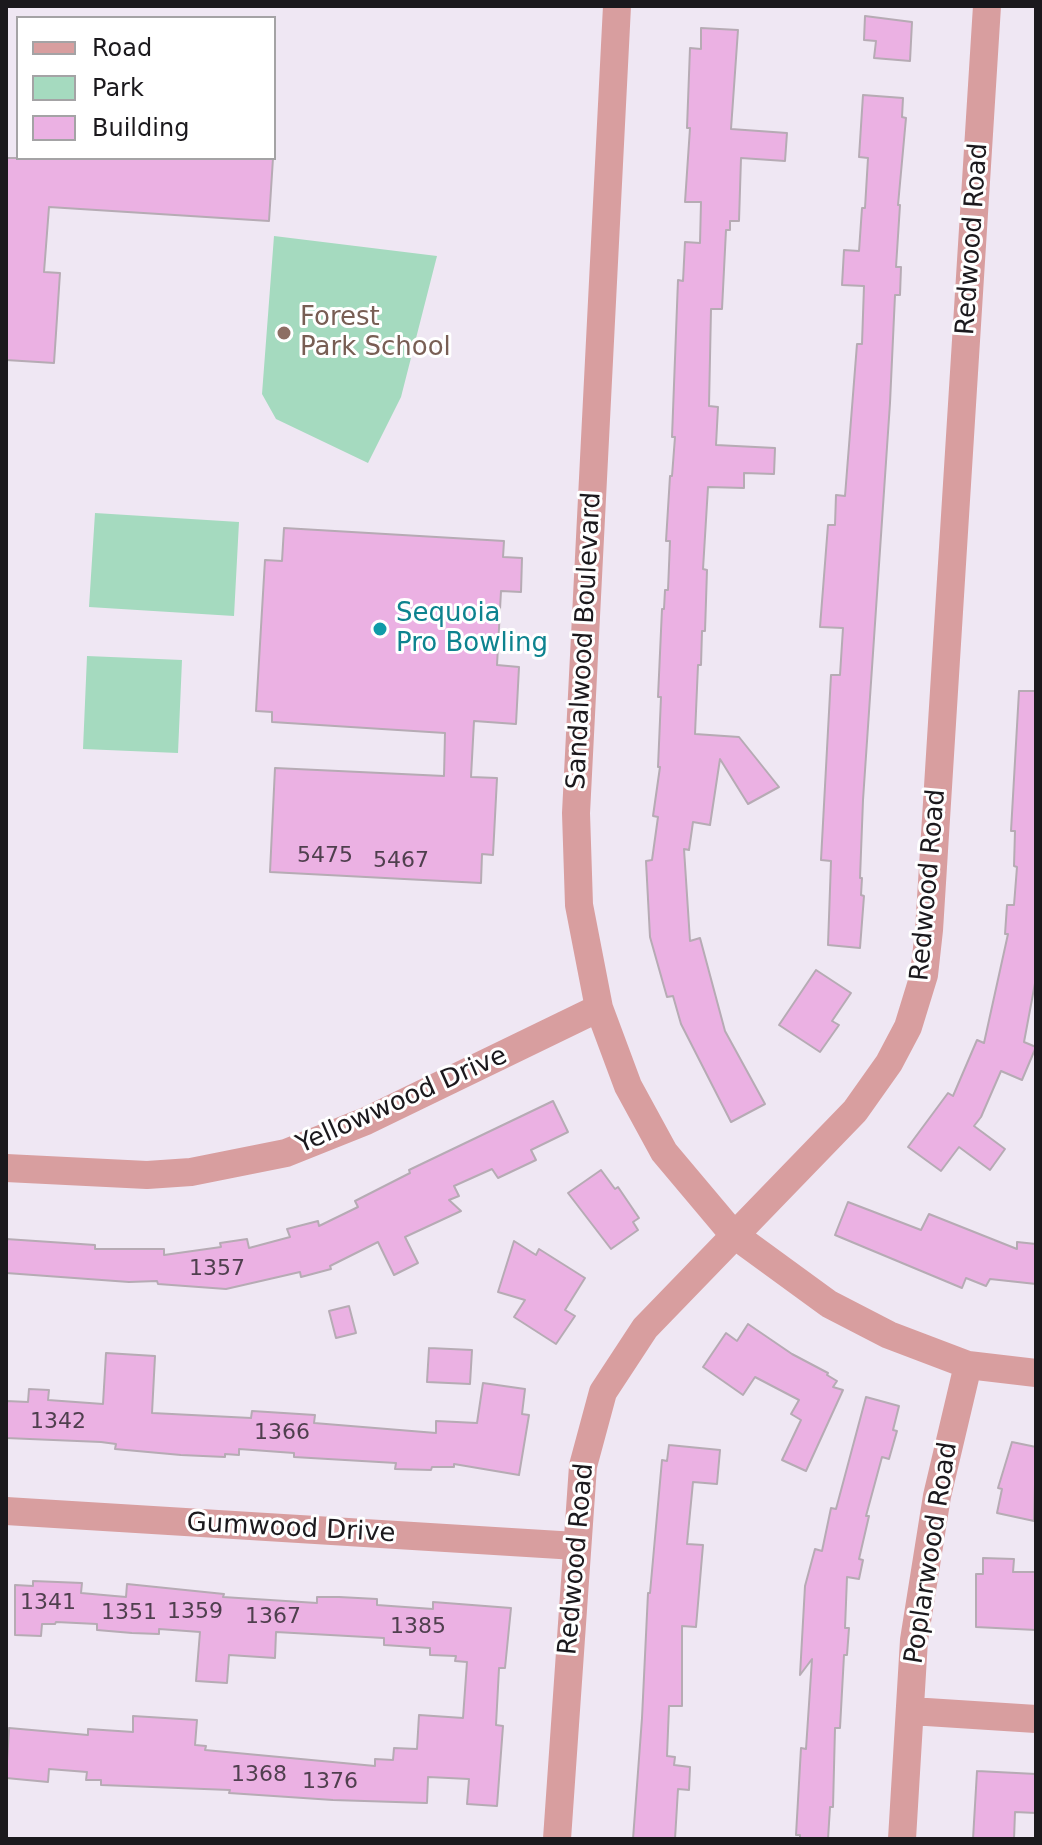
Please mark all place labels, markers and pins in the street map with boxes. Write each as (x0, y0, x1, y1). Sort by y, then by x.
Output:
place label: Forest Park School (300, 302, 451, 364)
marker: Forest Park School (275, 324, 293, 342)
place label: Sequoia Pro Bowling (396, 598, 548, 660)
marker: Sequoia Pro Bowling (371, 620, 389, 638)

